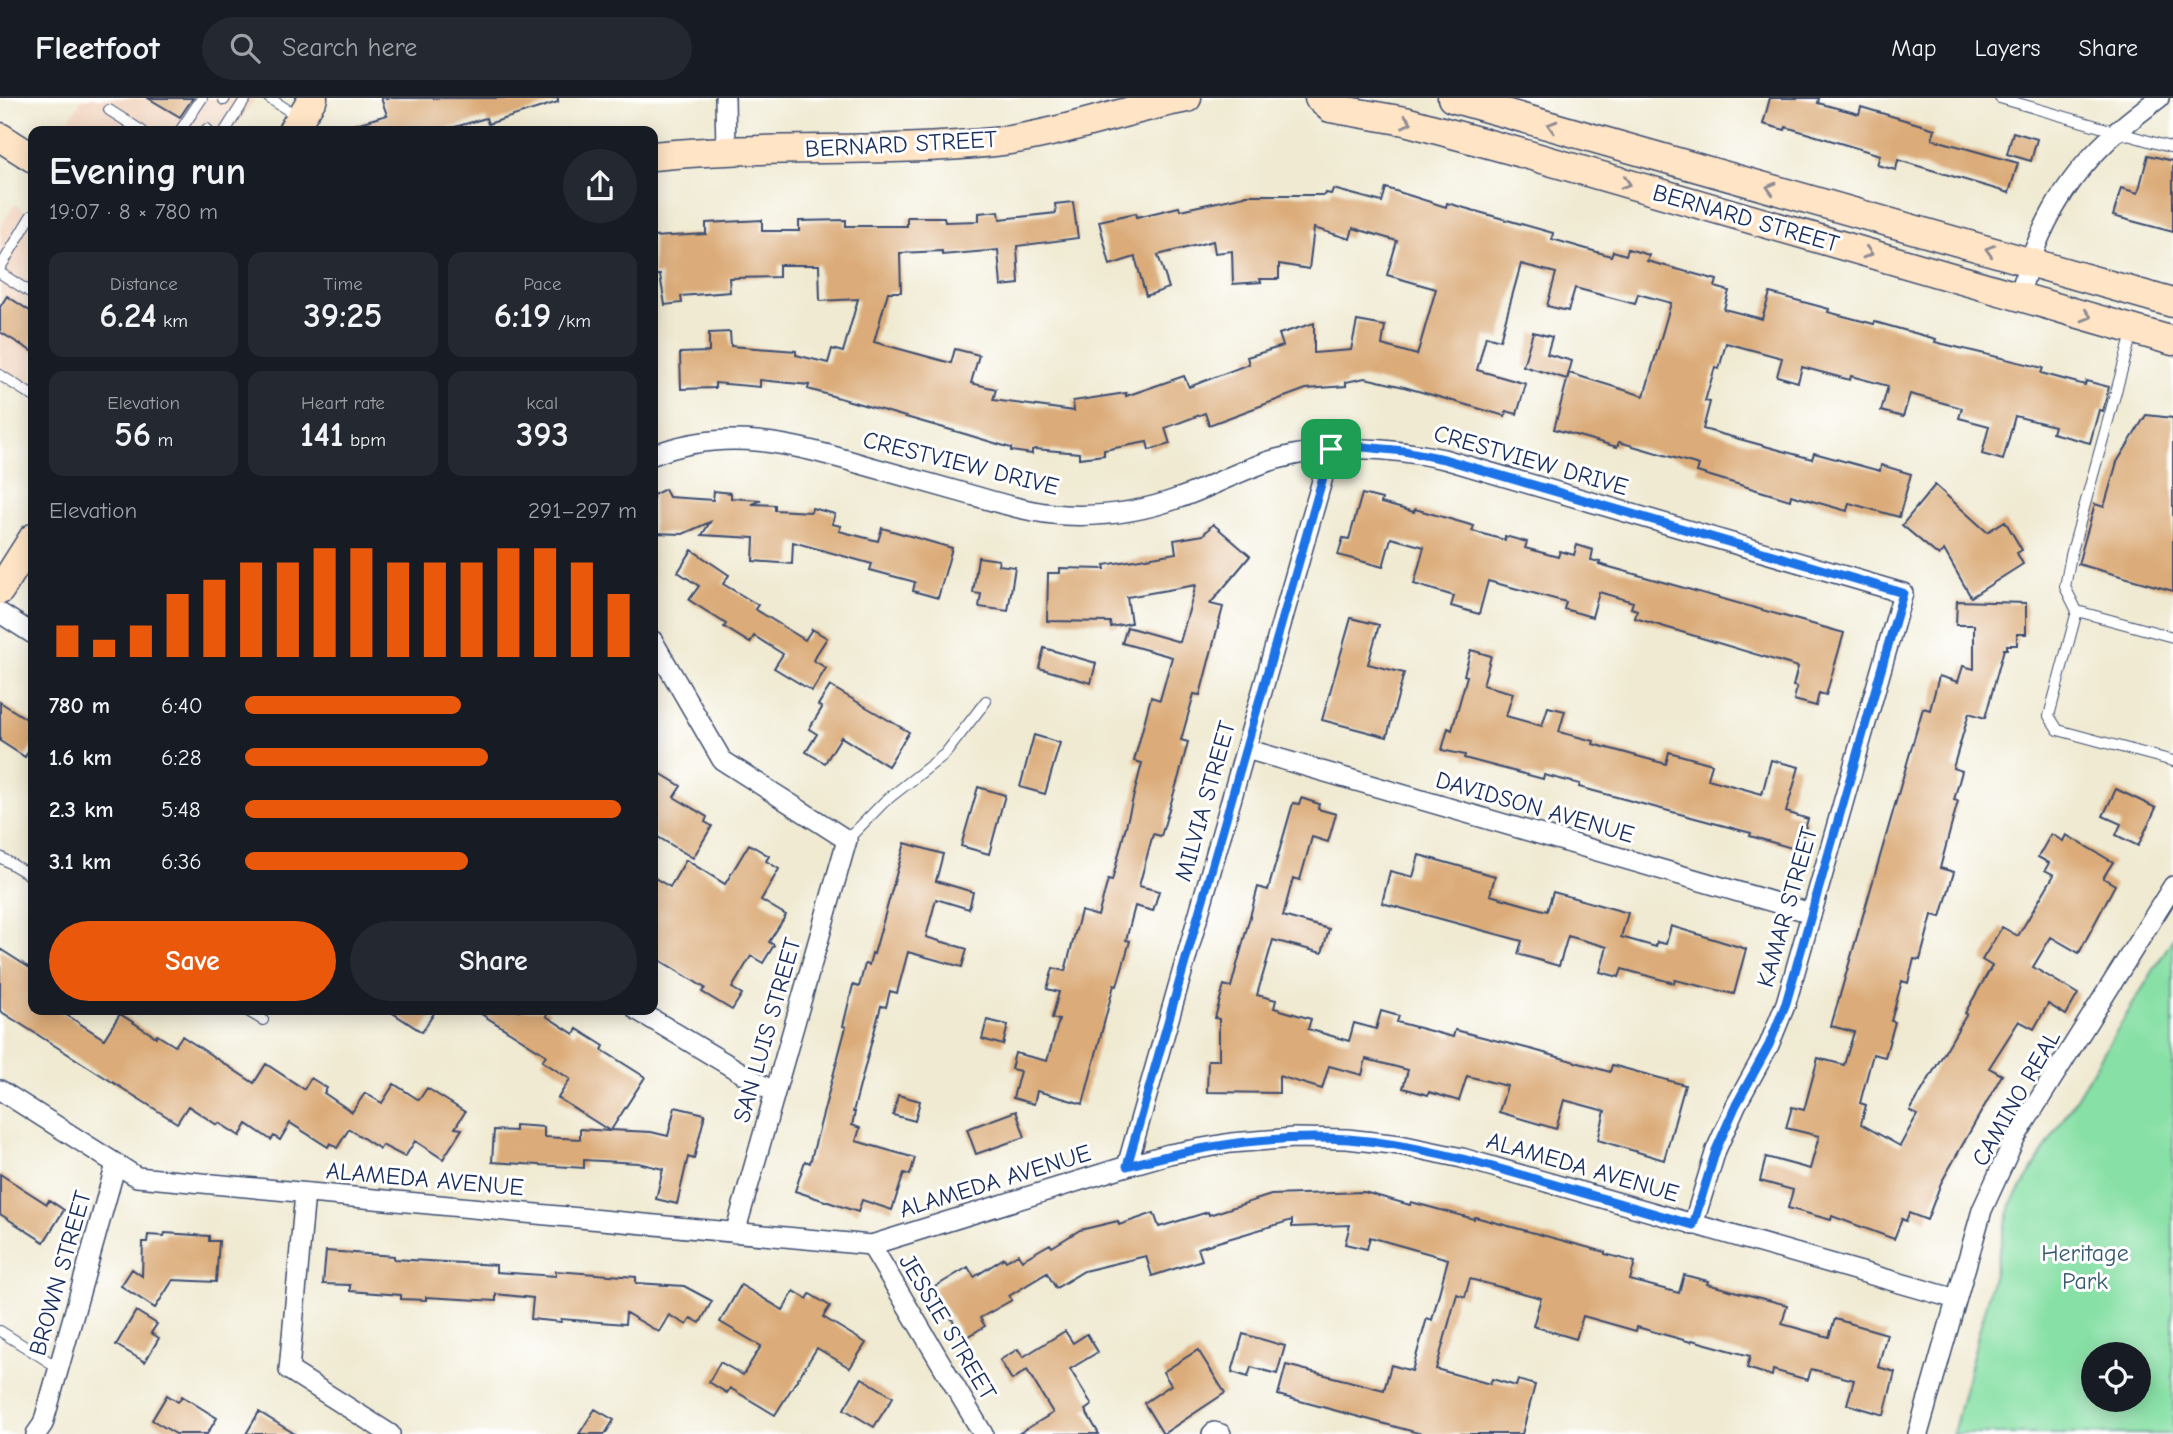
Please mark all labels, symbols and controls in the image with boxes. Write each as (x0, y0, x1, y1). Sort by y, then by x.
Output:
search box (202, 17, 692, 80)
text: Fleetfoot (35, 29, 160, 67)
icon: search (226, 29, 264, 67)
text: Search here (282, 33, 417, 63)
text: Map (1891, 34, 1937, 62)
text: Layers (1975, 34, 2040, 62)
text: Share (2078, 34, 2138, 62)
one-way arrow (1401, 114, 1413, 128)
one-way arrow (1546, 120, 1558, 135)
street label: BERNARD STREET (804, 125, 998, 163)
button: share (563, 149, 637, 223)
text: Evening run (49, 150, 246, 194)
one-way arrow (1620, 175, 1632, 189)
street label: BERNARD STREET (1650, 178, 1843, 258)
one-way arrow (1765, 182, 1777, 197)
text: 19:07 · 8 × 780 m (49, 198, 218, 225)
one-way arrow (1984, 244, 1996, 259)
one-way arrow (1862, 245, 1874, 259)
text: Distance (110, 273, 178, 295)
text: Time (323, 273, 363, 295)
text: Pace (523, 273, 561, 295)
text: 6.24 (99, 295, 157, 336)
text: 39:25 (304, 295, 382, 336)
text: 6:19 (494, 295, 551, 336)
one-way arrow (2080, 308, 2092, 323)
text: km (157, 310, 188, 332)
text: /km (551, 310, 591, 332)
text: Elevation (107, 392, 180, 414)
text: Heart rate (301, 392, 385, 414)
text: kcal (526, 392, 558, 414)
text: 56 (114, 414, 151, 455)
text: 141 (300, 414, 344, 455)
text: 393 (516, 414, 569, 455)
pin (1301, 419, 1361, 479)
street label: CRESTVIEW DRIVE (1431, 419, 1631, 501)
street label: CRESTVIEW DRIVE (860, 425, 1062, 501)
text: m (151, 429, 173, 451)
text: bpm (344, 429, 386, 451)
icon: arrive (1312, 430, 1350, 468)
text: Elevation (49, 497, 137, 524)
text: 291–297 m (528, 497, 637, 524)
text: 780 m (49, 692, 110, 719)
text: 6:40 (161, 692, 203, 719)
street label: MILVIA STREET (1169, 717, 1241, 884)
text: 1.6 km (49, 744, 112, 771)
text: 6:28 (161, 744, 202, 771)
street label: DAVIDSON AVENUE (1433, 765, 1637, 849)
text: 2.3 km (49, 796, 114, 823)
text: 5:48 (161, 796, 201, 823)
street label: KAMAR STREET (1751, 823, 1823, 990)
text: 3.1 km (49, 848, 111, 875)
text: 6:36 (161, 848, 202, 875)
button: Save (49, 921, 336, 1001)
button: Share (350, 921, 637, 1001)
street label: SAN LUIS STREET (727, 934, 807, 1126)
street label: CAMINO REAL (1966, 1025, 2066, 1171)
street label: ALAMEDA AVENUE (1484, 1126, 1682, 1208)
street label: ALAMEDA AVENUE (896, 1139, 1094, 1223)
street label: ALAMEDA AVENUE (325, 1156, 525, 1202)
street label: BROWN STREET (23, 1187, 97, 1359)
park label: Heritage Park (2041, 1239, 2129, 1295)
street label: JESSIE STREET (893, 1249, 1003, 1405)
map controls (2081, 1342, 2151, 1412)
button: locate (2081, 1342, 2151, 1412)

